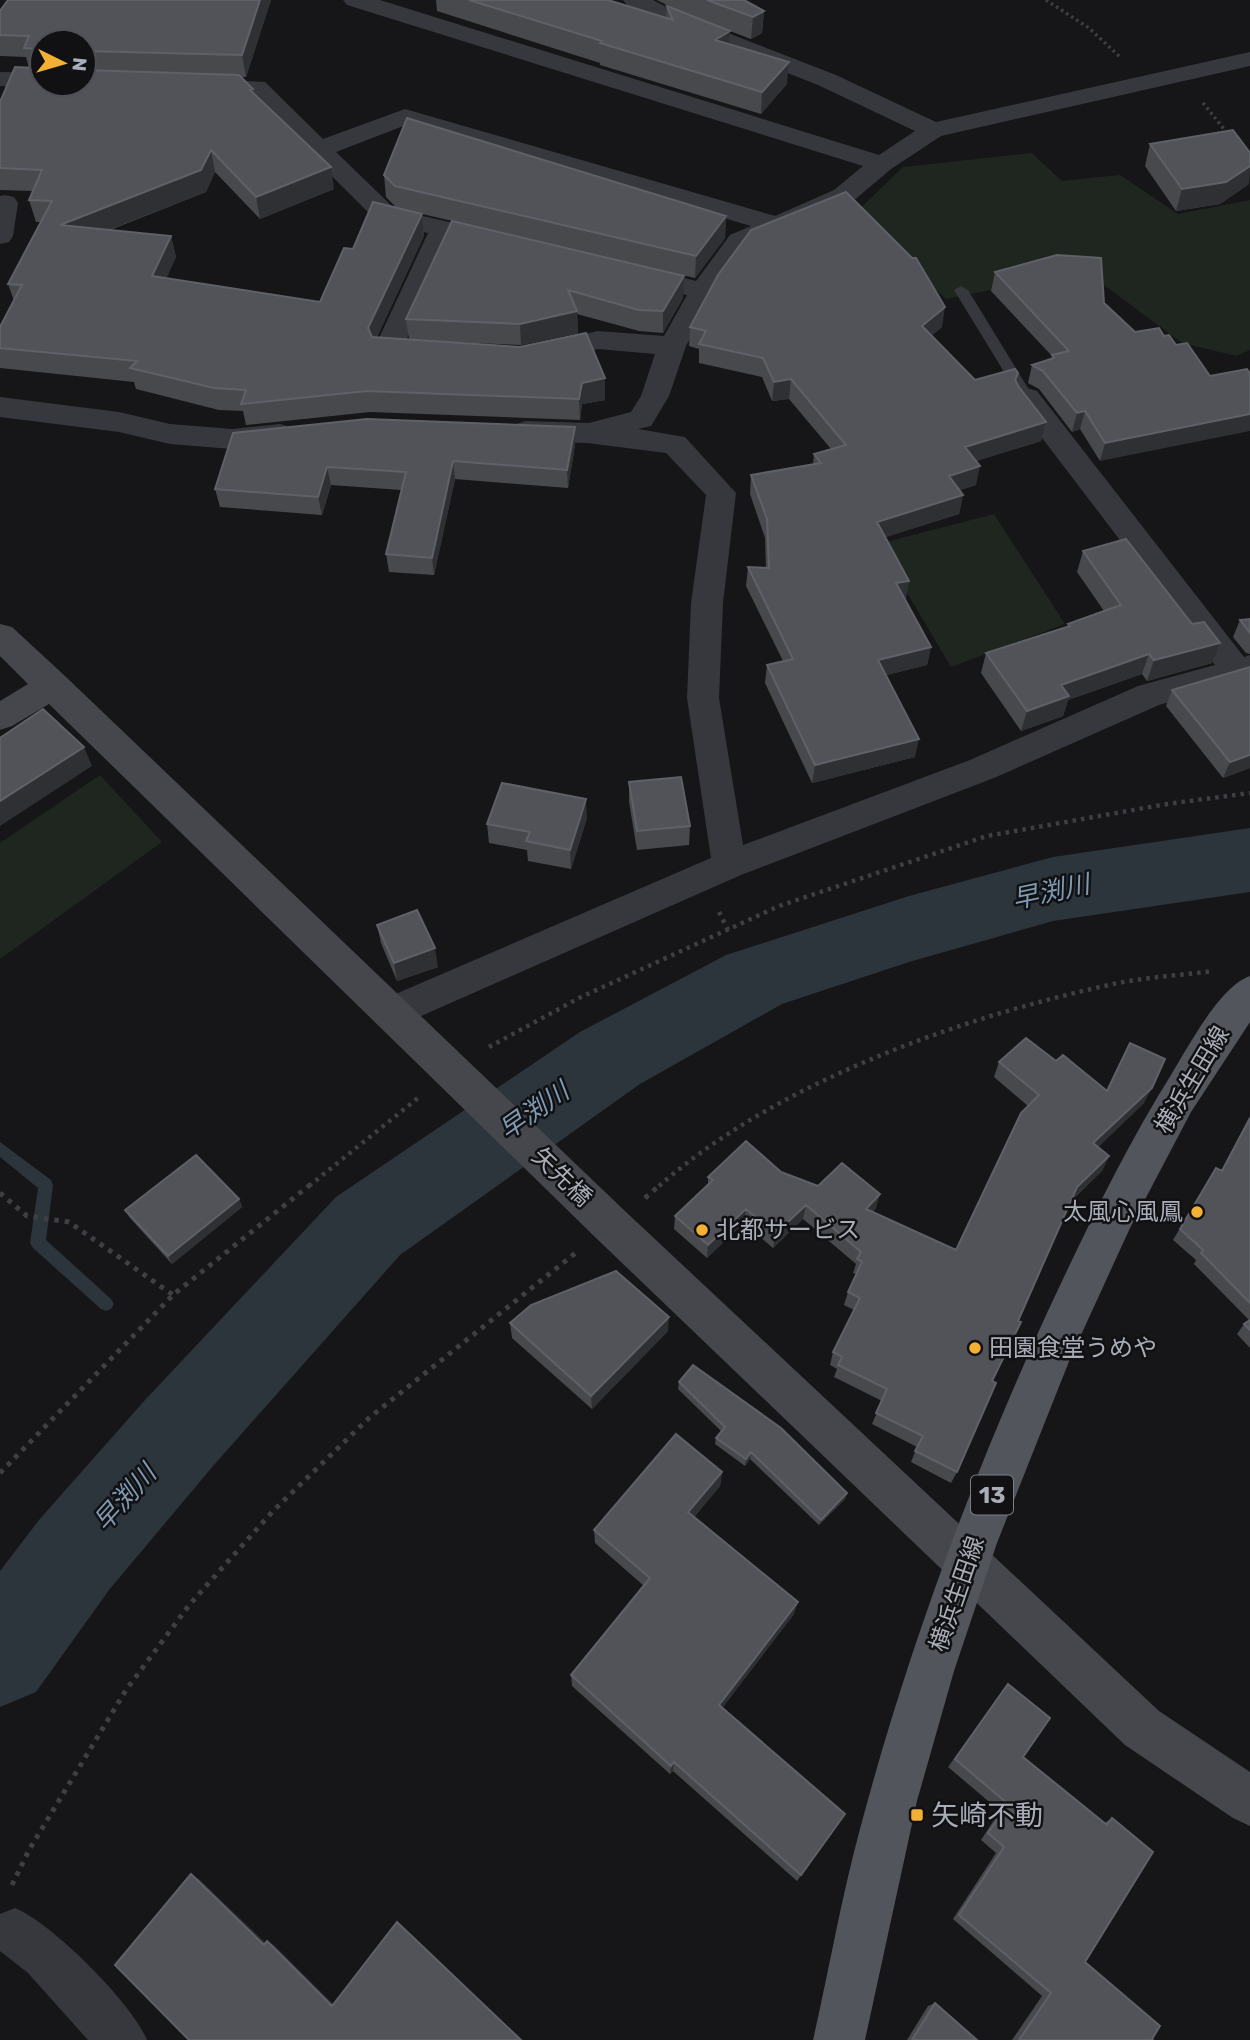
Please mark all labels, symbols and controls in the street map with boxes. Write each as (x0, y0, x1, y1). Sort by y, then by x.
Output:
north arrow (28, 28, 98, 98)
text: N (67, 57, 91, 72)
water label: 早渕川 (1010, 868, 1095, 915)
street label: 横浜生田線 (1149, 1021, 1235, 1139)
water label: 早渕川 (493, 1074, 577, 1146)
street label: 矢先橋 (526, 1142, 598, 1212)
place label: 太風心風鳳 (1063, 1198, 1183, 1226)
marker: 太風心風鳳 (1189, 1204, 1205, 1220)
place label: 北都サービス (716, 1216, 860, 1244)
marker: 北都サービス (694, 1222, 710, 1238)
place label: 田園食堂うめや (989, 1334, 1157, 1362)
marker: 田園食堂うめや (967, 1340, 983, 1356)
water label: 早渕川 (87, 1456, 165, 1537)
road number: 13 (971, 1476, 1013, 1514)
street label: 横浜生田線 (924, 1533, 990, 1655)
place label: 矢崎不動 (931, 1799, 1043, 1832)
marker: 矢崎不動 (909, 1807, 925, 1823)

